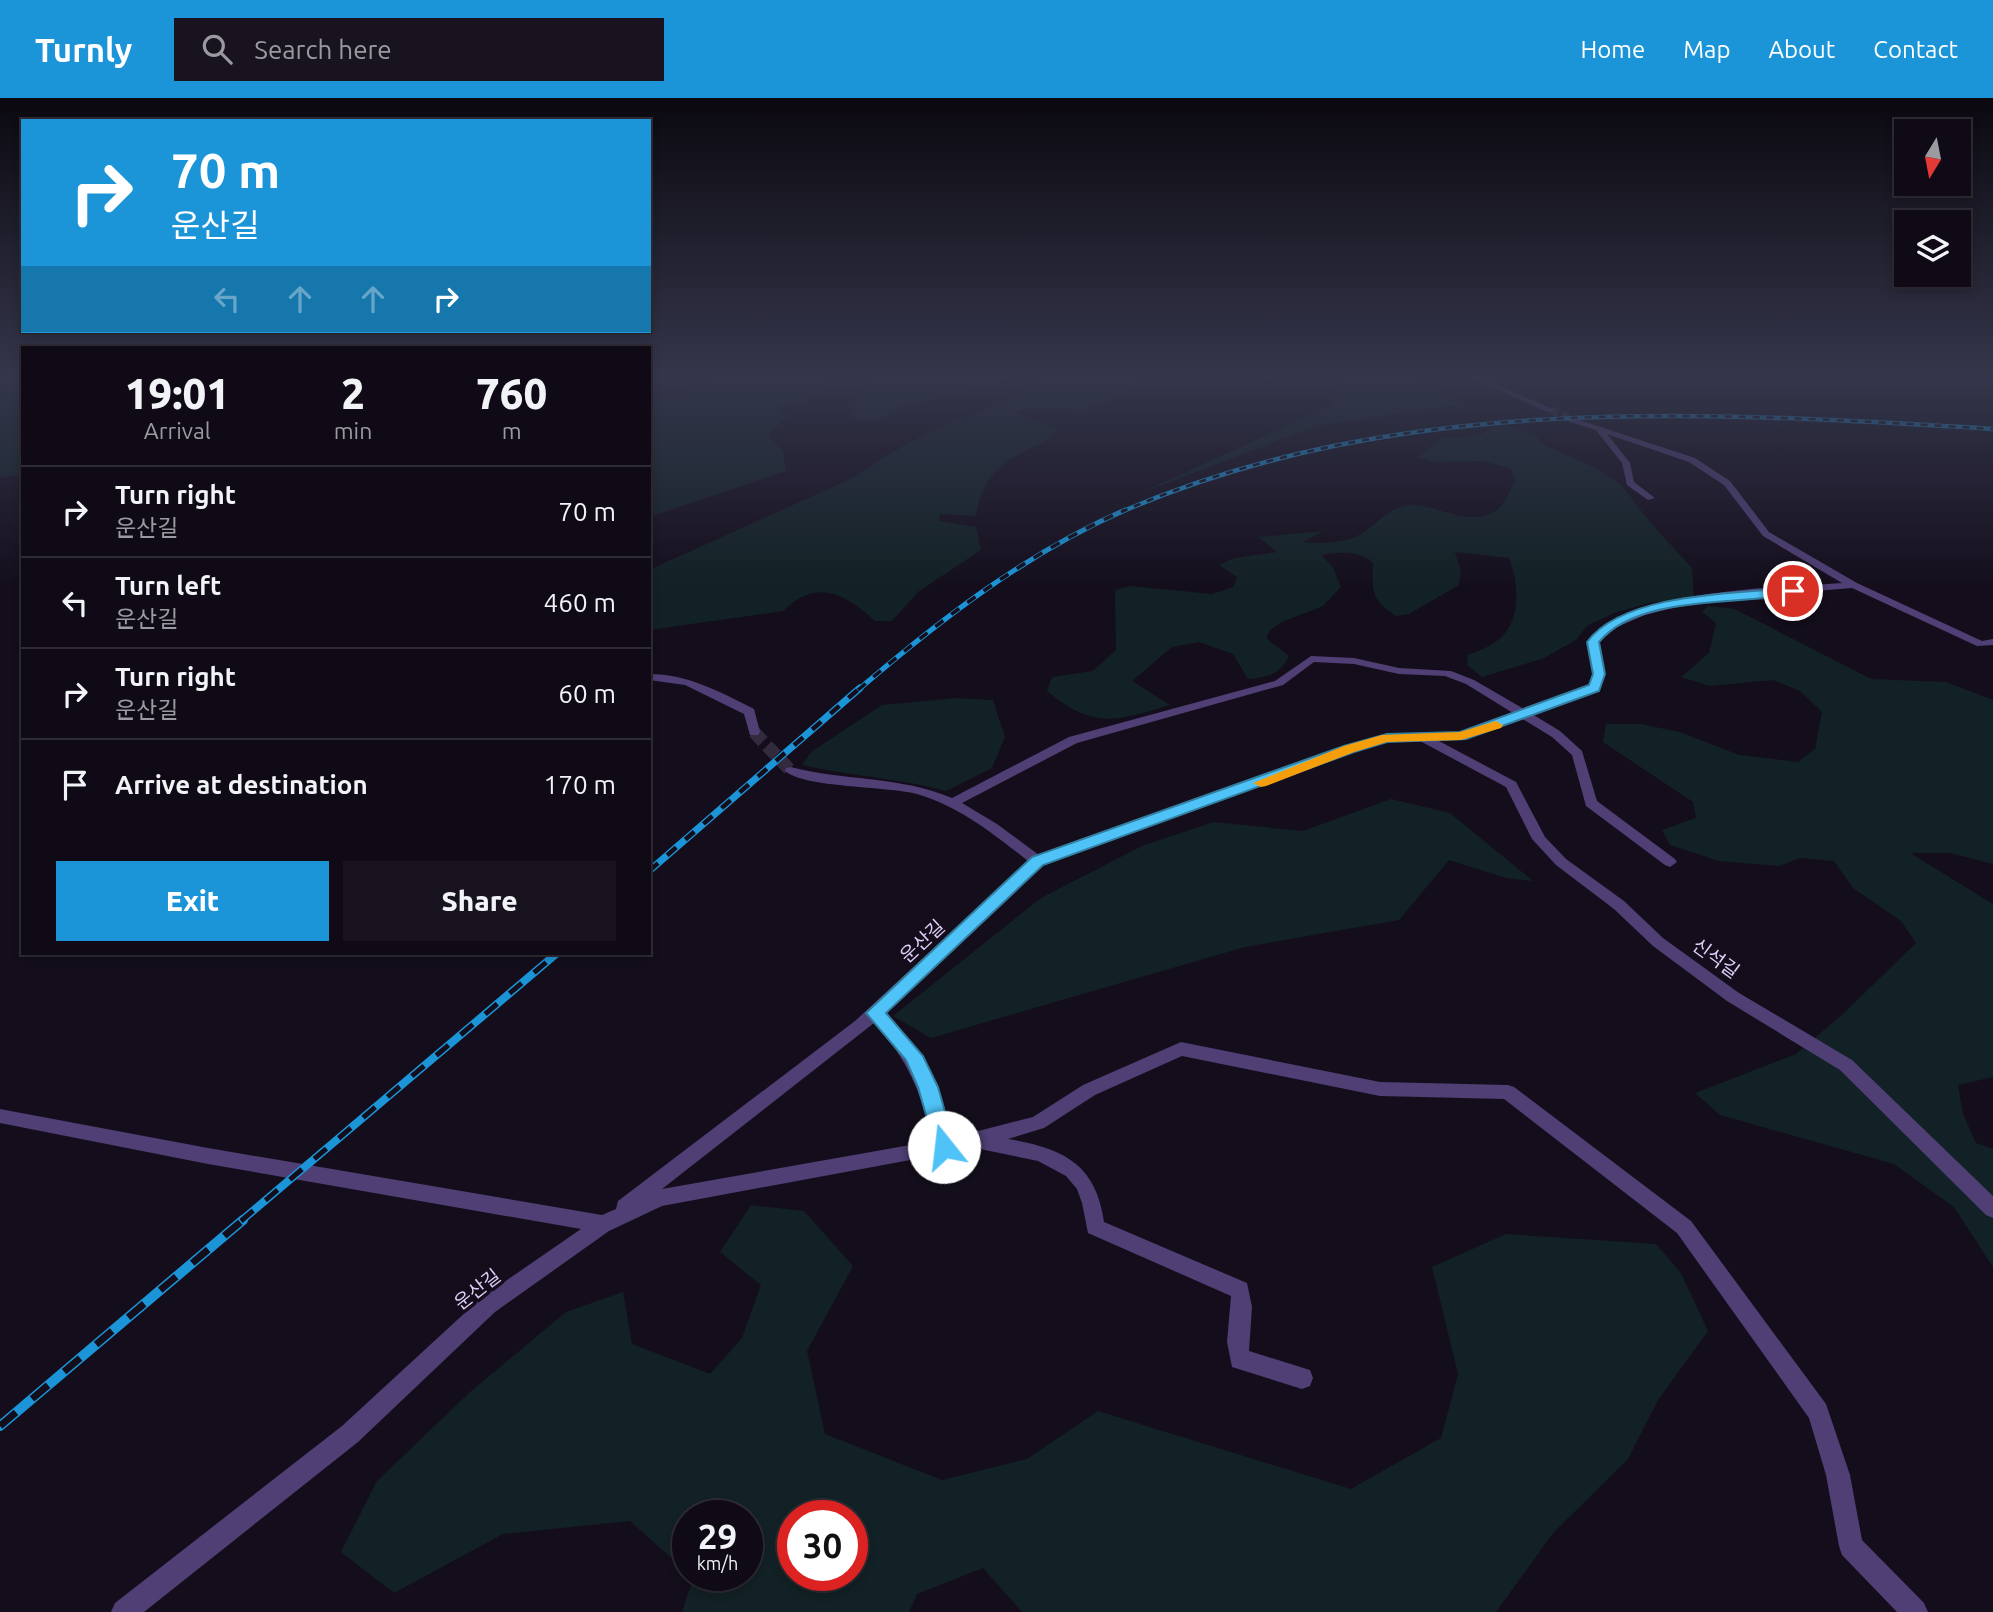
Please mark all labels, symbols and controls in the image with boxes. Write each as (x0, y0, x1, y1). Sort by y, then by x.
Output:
search box (174, 18, 664, 81)
icon: search (198, 30, 236, 68)
text: Turnly (35, 31, 132, 68)
text: Search here (254, 35, 392, 64)
text: Home (1580, 36, 1645, 63)
text: Map (1683, 36, 1730, 63)
text: About (1768, 36, 1835, 63)
text: Contact (1873, 36, 1958, 63)
north arrow (1894, 119, 1970, 196)
map controls (1894, 119, 1971, 287)
text: 70 m (171, 142, 280, 197)
icon: right (56, 147, 147, 238)
text: 운산길 (171, 207, 259, 243)
button: layers (1894, 210, 1971, 287)
icon: left (208, 280, 246, 318)
icon: ahead (281, 280, 319, 318)
icon: ahead (354, 280, 392, 318)
icon: right (427, 280, 465, 318)
text: 19:01 (125, 370, 230, 417)
text: 2 (341, 370, 365, 417)
text: 760 (476, 370, 547, 417)
text: Arrival (144, 418, 211, 443)
text: min (334, 418, 372, 443)
text: m (502, 418, 522, 443)
text: Turn right (115, 480, 236, 509)
icon: right (56, 493, 94, 531)
text: 70 m (558, 497, 616, 526)
text: 운산길 (115, 515, 178, 540)
pin (1763, 561, 1823, 621)
text: Turn left (115, 571, 221, 600)
icon: arrive (1774, 572, 1812, 610)
icon: left (56, 584, 94, 622)
text: 460 m (544, 588, 616, 617)
text: 운산길 (115, 606, 178, 631)
text: Turn right (115, 662, 236, 691)
icon: right (56, 675, 94, 713)
text: 60 m (558, 679, 616, 708)
text: 운산길 (115, 697, 178, 722)
icon: arrive (56, 766, 94, 804)
text: Arrive at destination (115, 770, 368, 799)
text: 170 m (544, 770, 616, 799)
button: Exit (56, 861, 329, 941)
button: Share (343, 861, 616, 941)
street label: 운산길 (895, 915, 949, 967)
street label: 신석길 (1688, 934, 1744, 982)
position arrow (907, 1110, 981, 1184)
street label: 운산길 (450, 1264, 504, 1314)
speed limit sign: 30 (777, 1500, 868, 1591)
text: 29 (698, 1516, 737, 1556)
text: km/h (697, 1553, 738, 1573)

